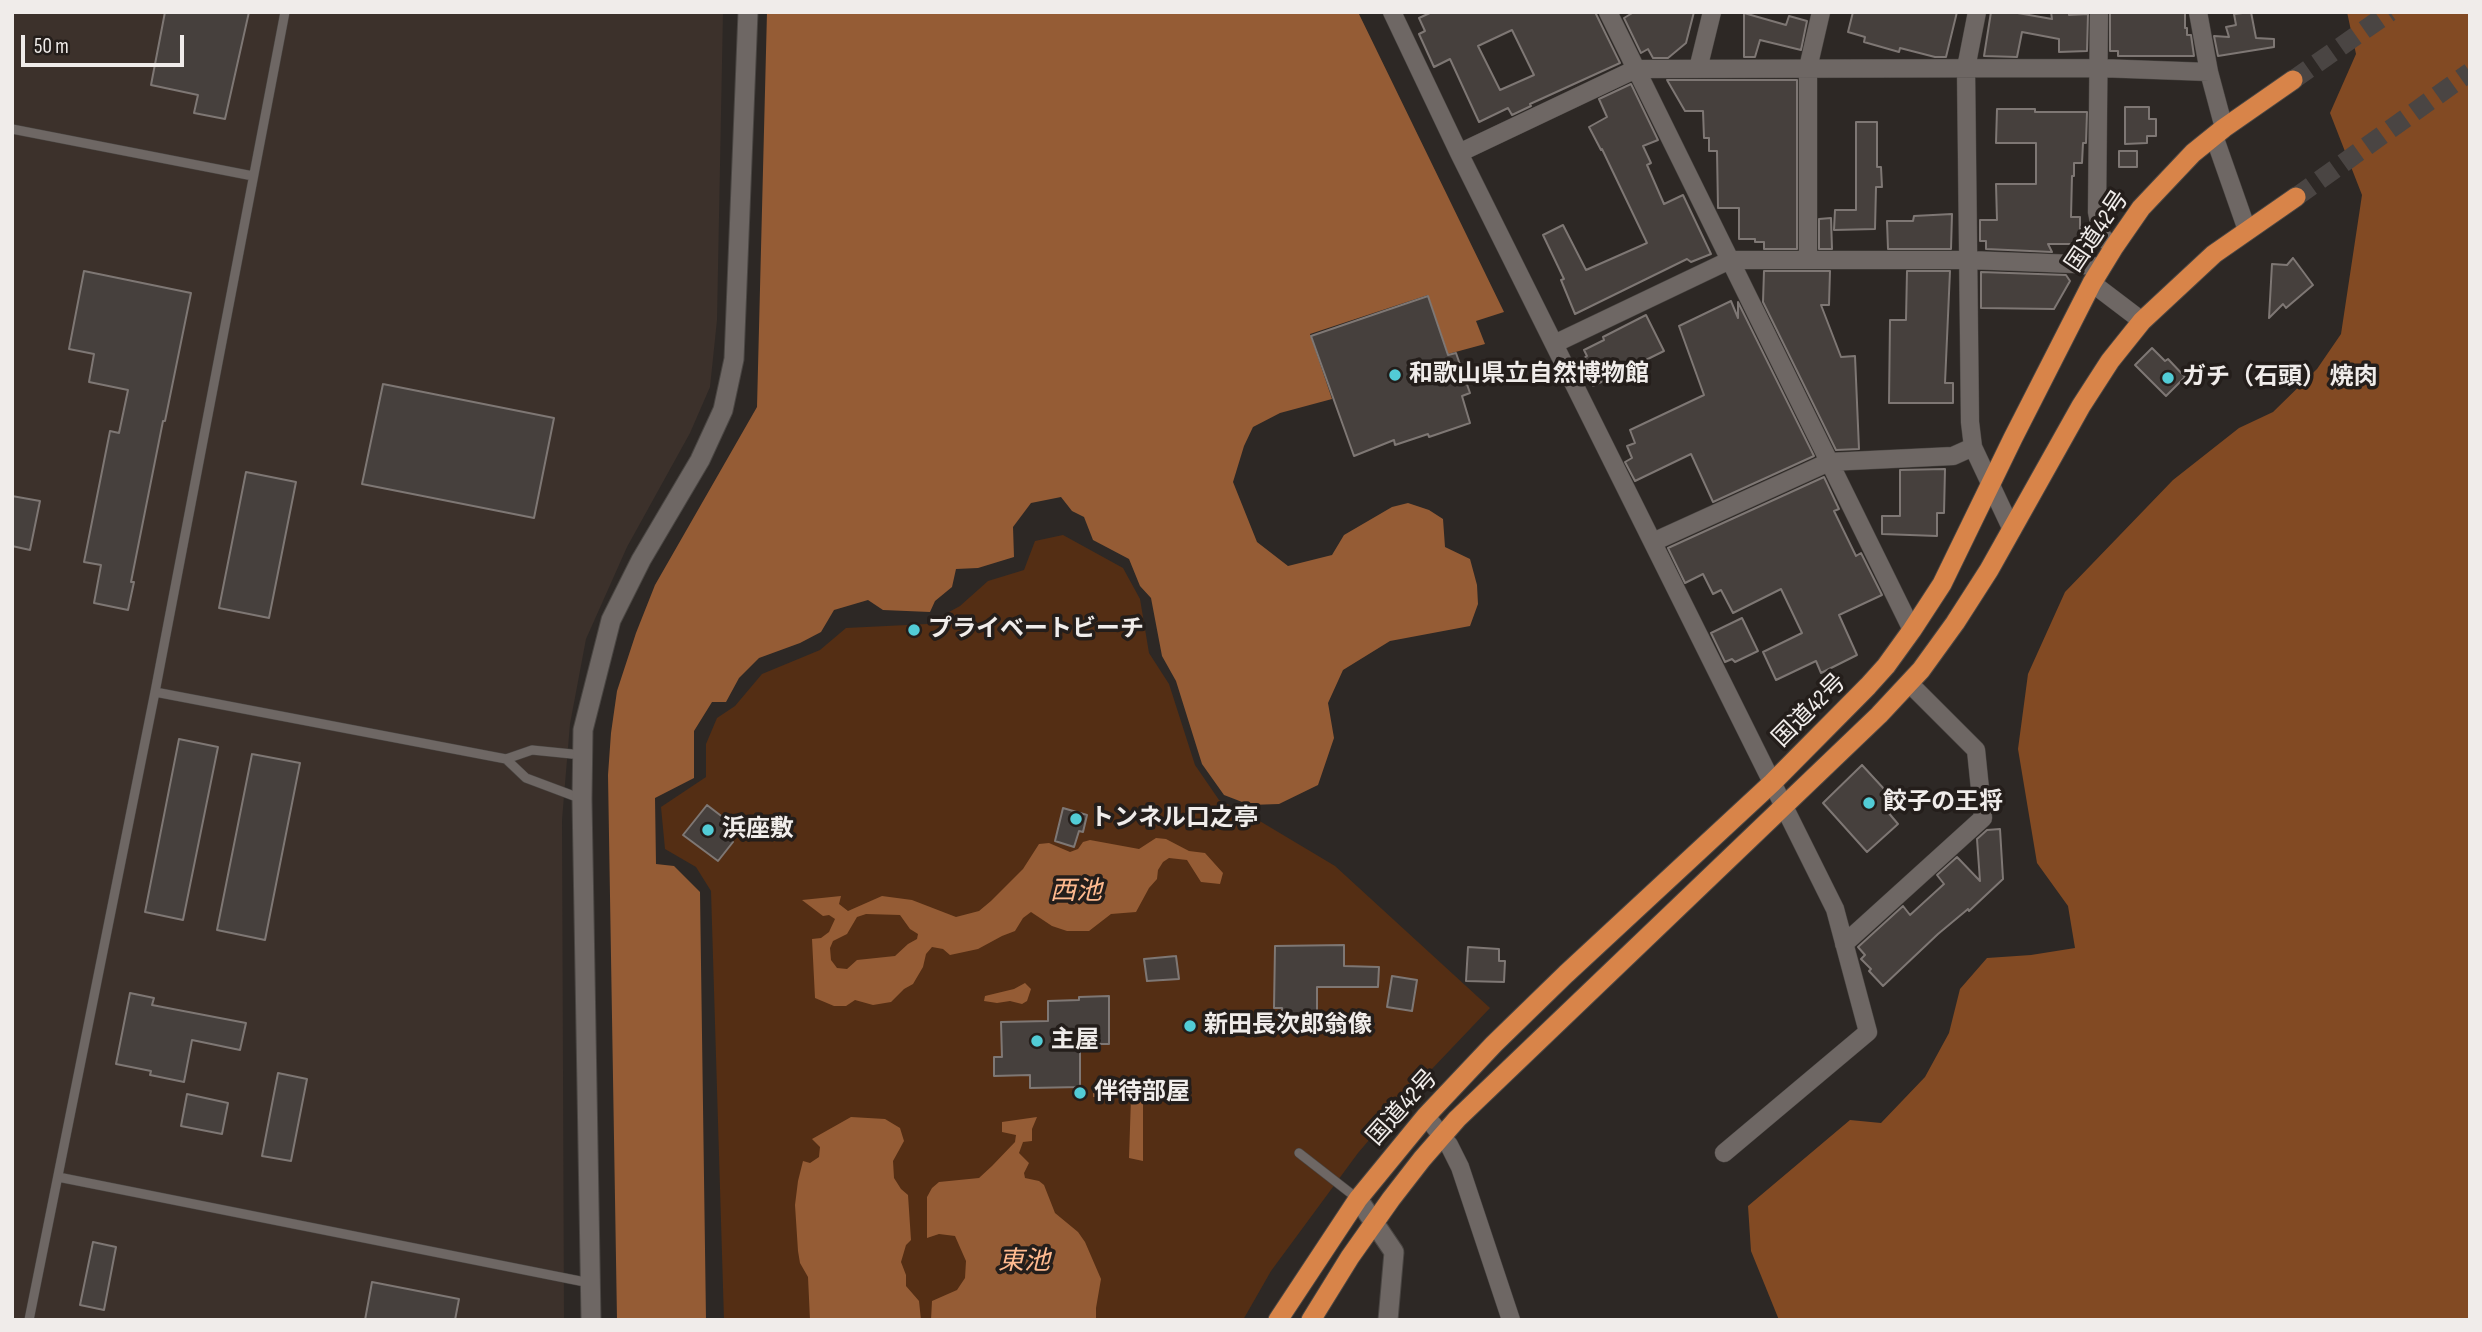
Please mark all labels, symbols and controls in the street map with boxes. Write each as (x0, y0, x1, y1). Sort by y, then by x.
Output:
scale bar (24, 21, 187, 65)
text: 50 m (34, 34, 69, 59)
street label: 国道42号 (2060, 186, 2136, 278)
place label: 和歌山県立自然博物館 (1409, 361, 1649, 389)
place label: ガチ（石頭） 焼肉 (2182, 364, 2378, 392)
marker: 和歌山県立自然博物館 (1387, 367, 1403, 383)
marker: ガチ（石頭） 焼肉 (2160, 370, 2176, 386)
place label: プライベートビーチ (928, 616, 1144, 644)
marker: プライベートビーチ (906, 622, 922, 638)
street label: 国道42号 (1767, 668, 1853, 754)
place label: 餃子の王将 (1883, 789, 2003, 817)
marker: 餃子の王将 (1861, 795, 1877, 811)
place label: トンネル口之亭 (1090, 805, 1258, 833)
marker: トンネル口之亭 (1068, 811, 1084, 827)
place label: 浜座敷 (722, 816, 794, 844)
marker: 浜座敷 (700, 822, 716, 838)
water label: 西池 (1050, 876, 1102, 908)
place label: 新田長次郎翁像 (1204, 1012, 1372, 1040)
marker: 新田長次郎翁像 (1182, 1018, 1198, 1034)
place label: 主屋 (1051, 1027, 1099, 1055)
marker: 主屋 (1029, 1033, 1045, 1049)
street label: 国道42号 (1362, 1064, 1444, 1152)
place label: 伴待部屋 (1094, 1079, 1190, 1107)
marker: 伴待部屋 (1072, 1085, 1088, 1101)
water label: 東池 (998, 1246, 1050, 1278)

